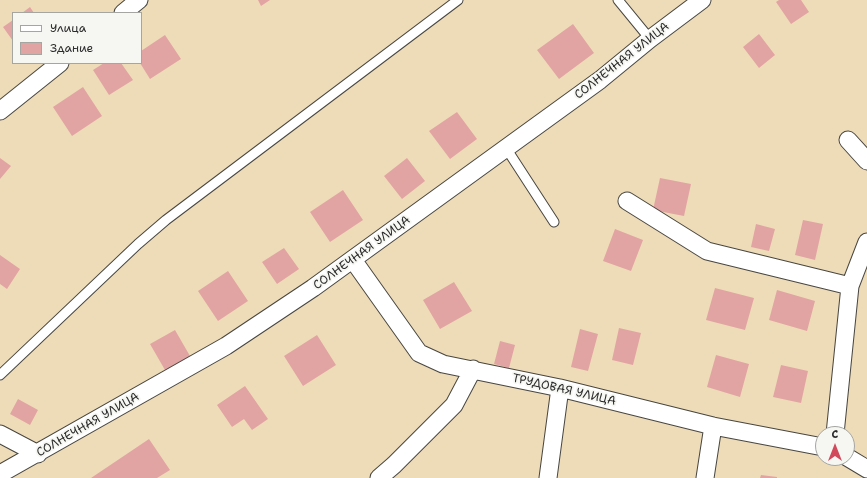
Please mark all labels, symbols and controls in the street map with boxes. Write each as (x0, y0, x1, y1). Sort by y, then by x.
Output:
legend (12, 12, 142, 64)
text: Улица (50, 20, 86, 36)
street label: СОЛНЕЧНАЯ УЛИЦА (572, 20, 672, 102)
text: Здание (50, 40, 93, 56)
street label: СОЛНЕЧНАЯ УЛИЦА (311, 213, 413, 293)
street label: ТРУДОВАЯ УЛИЦА (511, 371, 617, 409)
street label: СОЛНЕЧНАЯ УЛИЦА (34, 390, 142, 460)
north arrow (815, 426, 855, 466)
text: С (832, 427, 838, 442)

